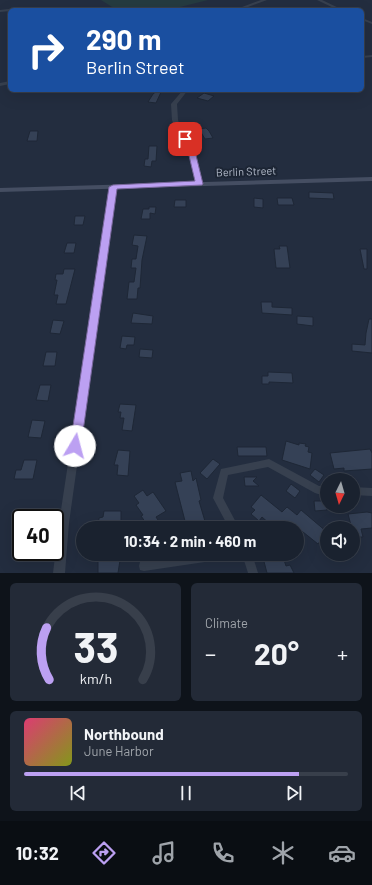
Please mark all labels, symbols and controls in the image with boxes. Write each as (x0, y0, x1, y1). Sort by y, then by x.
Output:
text: 290 m (86, 22, 162, 56)
icon: right (20, 24, 72, 76)
text: Berlin Street (86, 56, 185, 78)
pin (168, 122, 202, 156)
icon: arrive (174, 128, 196, 150)
street label: Berlin Street (216, 163, 276, 179)
position arrow (54, 425, 96, 467)
north arrow (320, 473, 360, 513)
map controls (320, 473, 360, 561)
speed limit sign: 40 (12, 509, 64, 561)
button: sound (320, 521, 360, 561)
text: 10:34 · 2 min · 460 m (124, 532, 256, 550)
text: Climate (205, 615, 248, 631)
text: 33 (73, 621, 118, 671)
text: 20° (254, 635, 299, 671)
text: − (205, 640, 216, 666)
text: + (337, 640, 348, 666)
text: km/h (79, 670, 112, 687)
text: Northbound (84, 725, 164, 743)
text: June Harbor (84, 743, 154, 759)
icon: previous (67, 782, 89, 804)
icon: pause (175, 782, 197, 804)
icon: next (283, 782, 305, 804)
icon: directions (90, 839, 118, 867)
icon: music (150, 839, 178, 867)
icon: phone (209, 839, 237, 867)
icon: climate (269, 839, 297, 867)
icon: car (328, 839, 356, 867)
text: 10:32 (16, 842, 59, 864)

